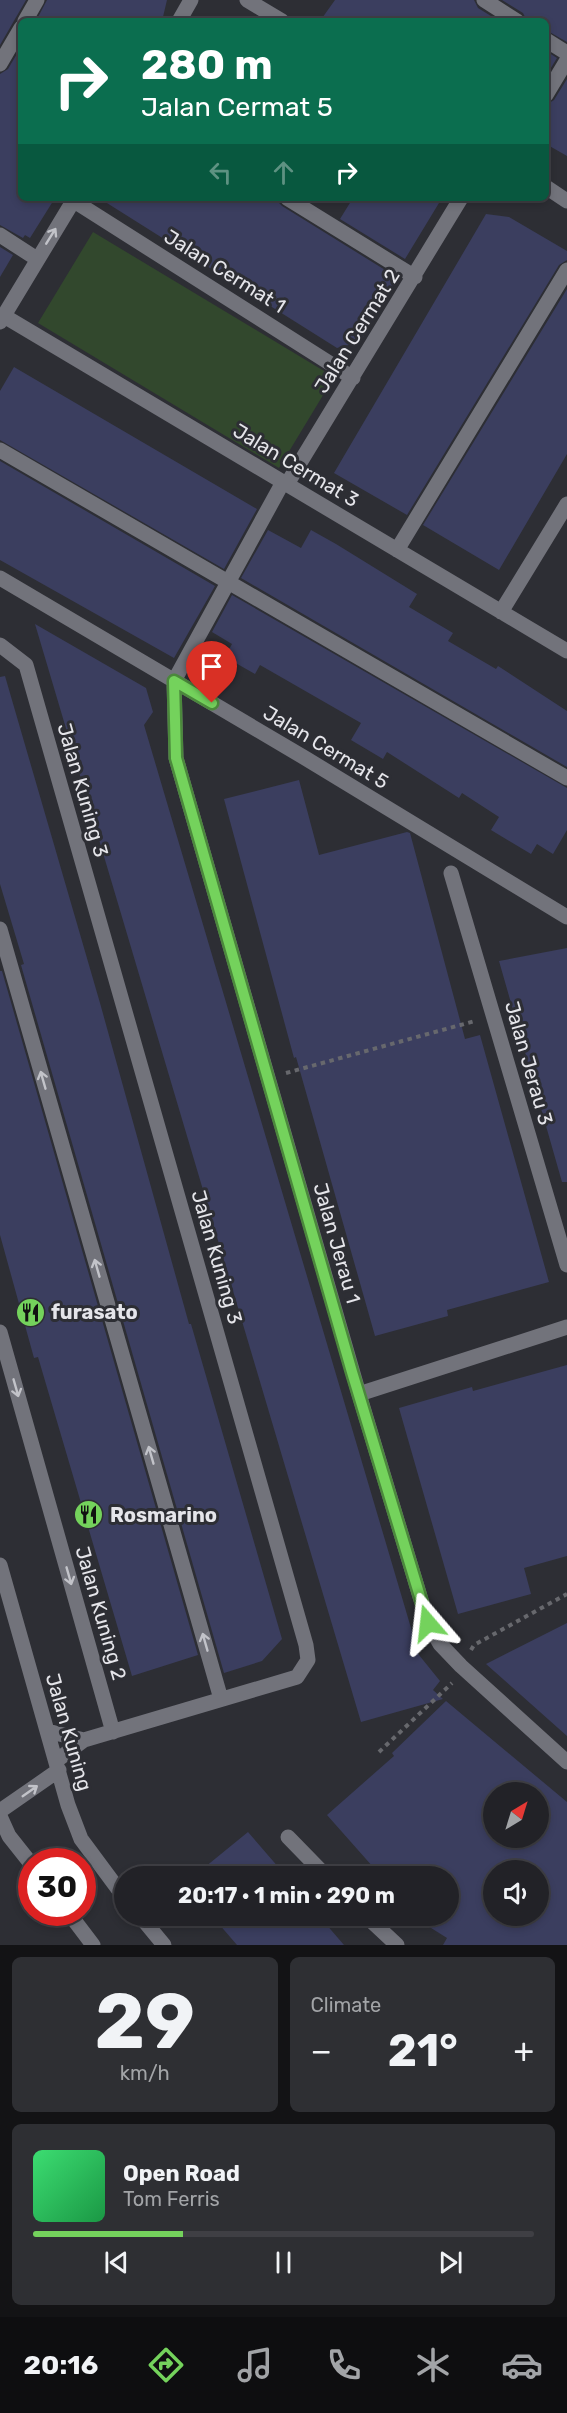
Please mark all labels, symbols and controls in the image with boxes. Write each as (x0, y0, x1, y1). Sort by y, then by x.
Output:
text: 280 m (141, 40, 273, 90)
icon: right (42, 42, 120, 120)
text: Jalan Cermat 5 (141, 91, 333, 123)
icon: left (204, 156, 237, 189)
icon: ahead (267, 156, 300, 189)
icon: right (330, 156, 363, 189)
street label: Jalan Cermat 1 (160, 224, 290, 318)
one-way arrow (46, 228, 58, 245)
street label: Jalan Cermat 2 (309, 264, 405, 398)
street label: Jalan Cermat 3 (229, 418, 363, 512)
pin (186, 641, 237, 703)
icon: arrive (195, 650, 228, 683)
street label: Jalan Cermat 5 (259, 700, 393, 794)
street label: Jalan Kuning 3 (52, 720, 114, 860)
street label: Jalan Jerau 3 (500, 998, 558, 1128)
one-way arrow (37, 1071, 49, 1090)
street label: Jalan Jerau 1 (308, 1180, 366, 1306)
street label: Jalan Kuning 3 (186, 1187, 248, 1327)
one-way arrow (91, 1258, 102, 1277)
restaurant icon: furasato (14, 1296, 46, 1328)
place label: furasato (51, 1300, 138, 1324)
one-way arrow (11, 1378, 22, 1397)
one-way arrow (145, 1446, 156, 1465)
restaurant icon: Rosmarino (73, 1499, 105, 1531)
place label: Rosmarino (110, 1503, 217, 1527)
street label: Jalan Kuning 2 (70, 1543, 132, 1683)
one-way arrow (64, 1566, 75, 1585)
position arrow (396, 1591, 460, 1655)
one-way arrow (199, 1633, 210, 1652)
street label: Jalan Kuning (41, 1670, 97, 1794)
north arrow (483, 1782, 549, 1848)
map controls (483, 1782, 549, 1926)
one-way arrow (21, 1784, 37, 1797)
speed limit sign: 30 (18, 1848, 96, 1926)
button: sound (483, 1860, 549, 1926)
text: 20:17 · 1 min · 290 m (178, 1882, 395, 1909)
text: 29 (94, 1975, 195, 2068)
text: Climate (311, 1993, 381, 2017)
text: 21° (388, 2024, 458, 2077)
text: − (311, 2031, 332, 2070)
text: + (513, 2031, 534, 2070)
text: km/h (120, 2061, 170, 2085)
text: Open Road (123, 2160, 240, 2187)
text: Tom Ferris (123, 2187, 220, 2211)
icon: previous (100, 2246, 133, 2279)
icon: pause (267, 2246, 300, 2279)
icon: next (434, 2246, 467, 2279)
icon: directions (145, 2344, 187, 2386)
icon: music (234, 2344, 276, 2386)
icon: phone (323, 2344, 365, 2386)
icon: climate (412, 2344, 454, 2386)
icon: car (501, 2344, 543, 2386)
text: 20:16 (24, 2349, 98, 2381)

